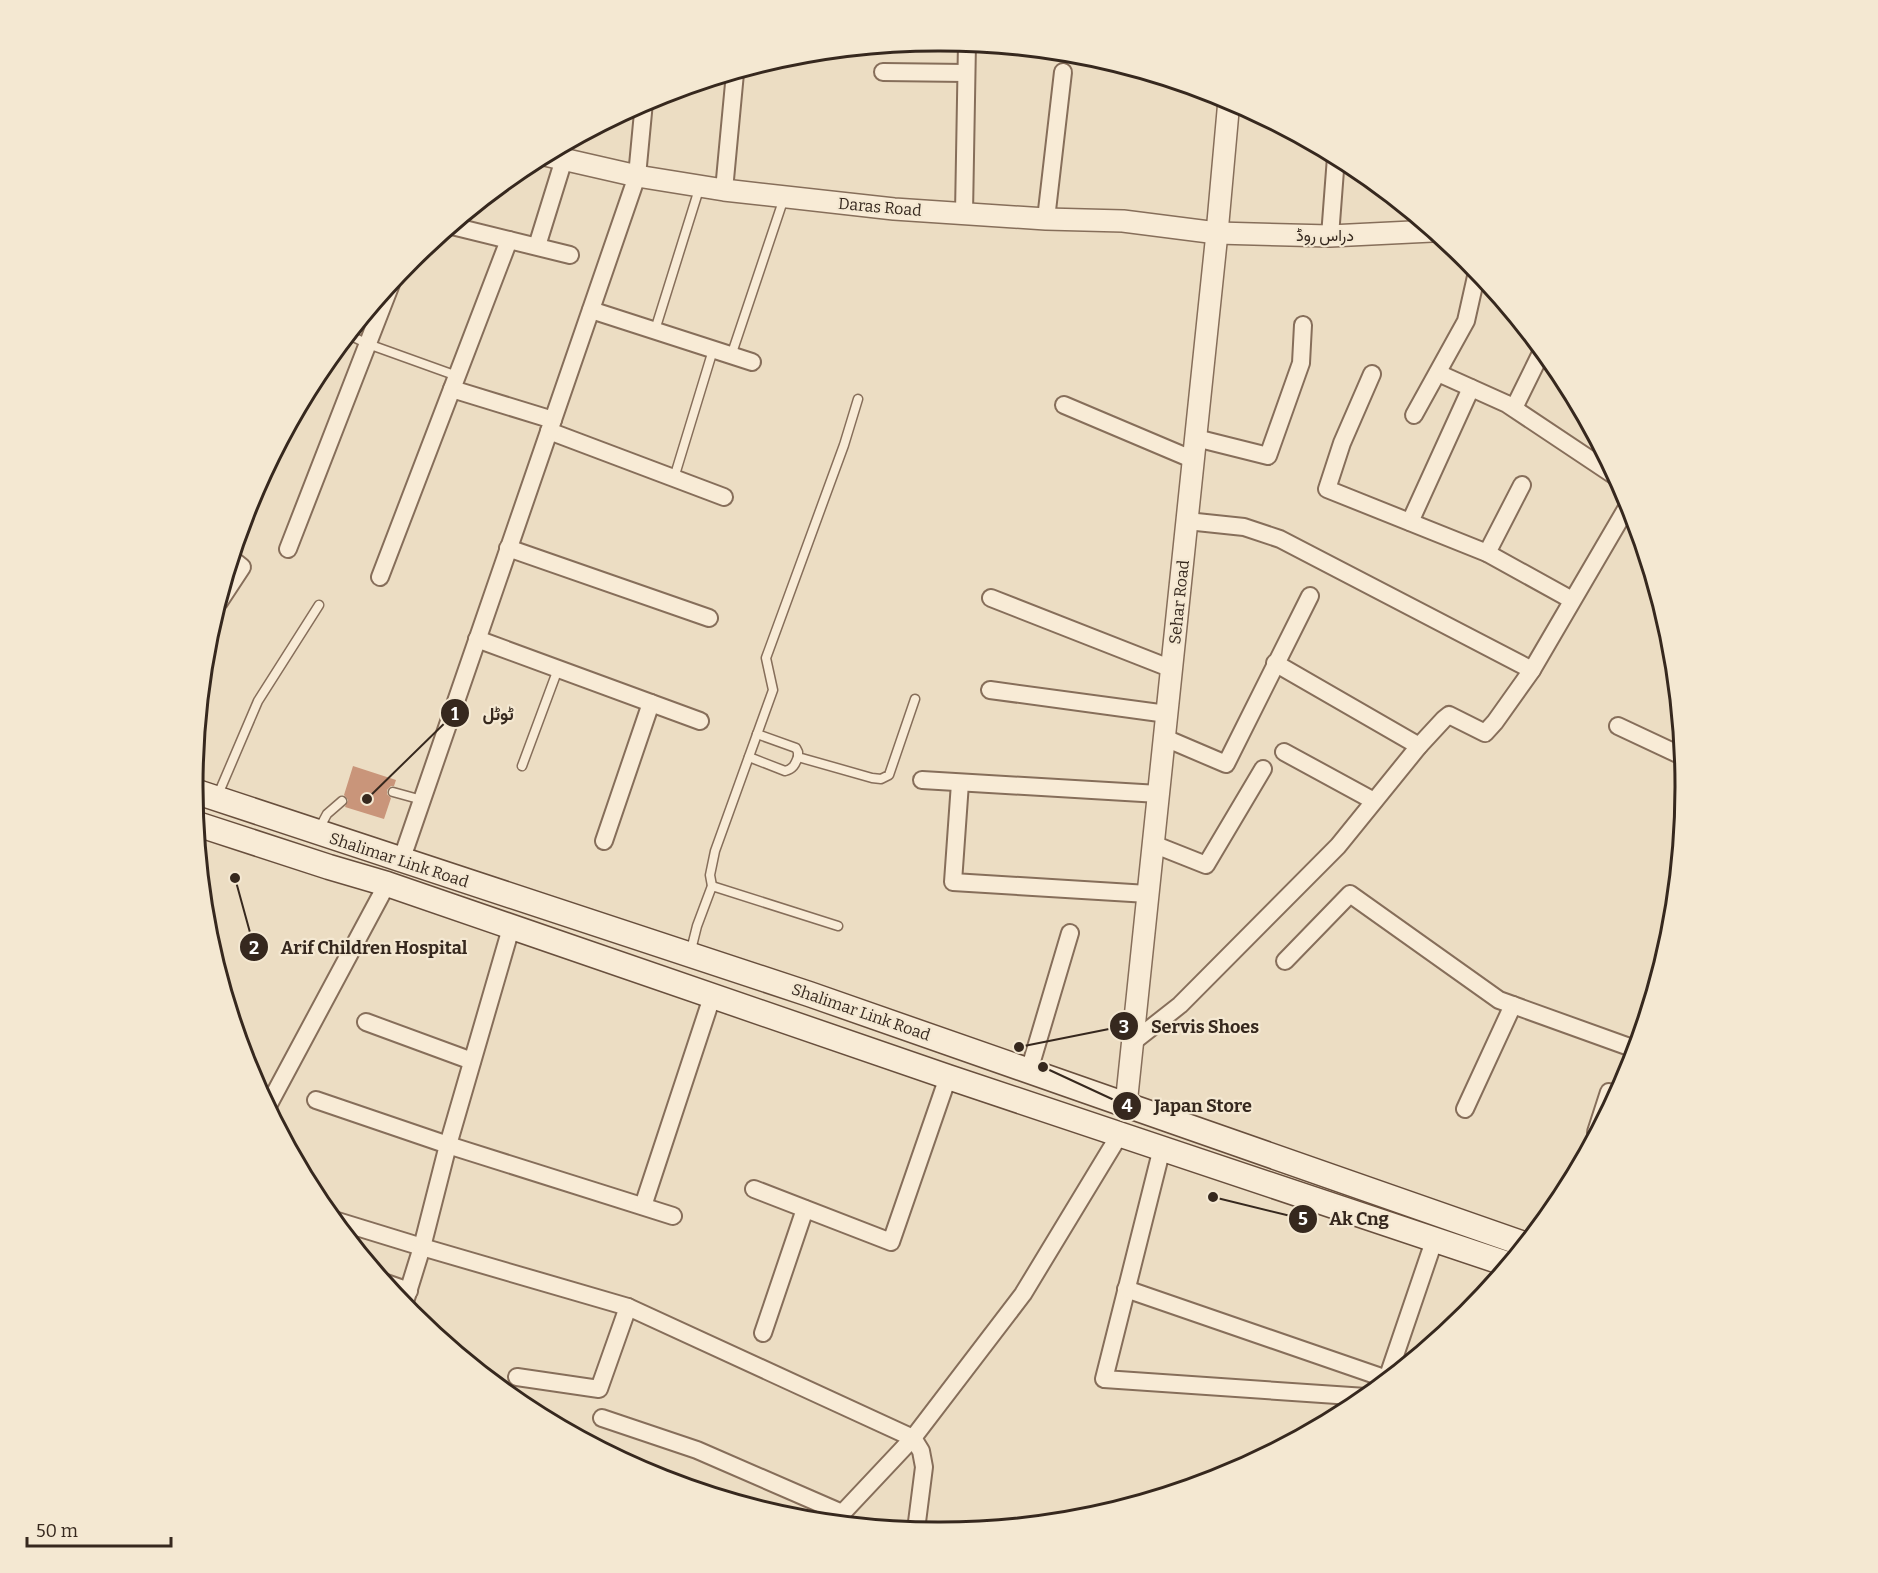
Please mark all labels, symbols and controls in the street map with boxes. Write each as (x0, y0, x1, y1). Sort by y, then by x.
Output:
street label: Daras Road (837, 194, 923, 220)
street label: دراس روڈ (1296, 226, 1354, 246)
street label: Sehar Road (1165, 558, 1193, 645)
callout: ٹوٹل (440, 695, 525, 731)
text: 1 (451, 703, 459, 725)
text: ٹوٹل (482, 703, 514, 725)
street label: Shalimar Link Road (327, 829, 472, 892)
callout: Arif Children Hospital (239, 929, 480, 965)
text: 2 (249, 937, 259, 959)
text: Arif Children Hospital (281, 937, 468, 959)
street label: Shalimar Link Road (789, 979, 933, 1045)
callout: Servis Shoes (1109, 1008, 1271, 1044)
text: 3 (1119, 1016, 1129, 1038)
text: Servis Shoes (1151, 1016, 1259, 1038)
callout: Japan Store (1112, 1088, 1264, 1124)
text: 4 (1122, 1095, 1133, 1117)
text: Japan Store (1153, 1095, 1252, 1117)
callout: Ak Cng (1288, 1201, 1401, 1237)
text: 5 (1298, 1208, 1308, 1230)
text: Ak Cng (1329, 1208, 1390, 1230)
scale bar (27, 1510, 171, 1548)
text: 50 m (36, 1520, 78, 1542)

